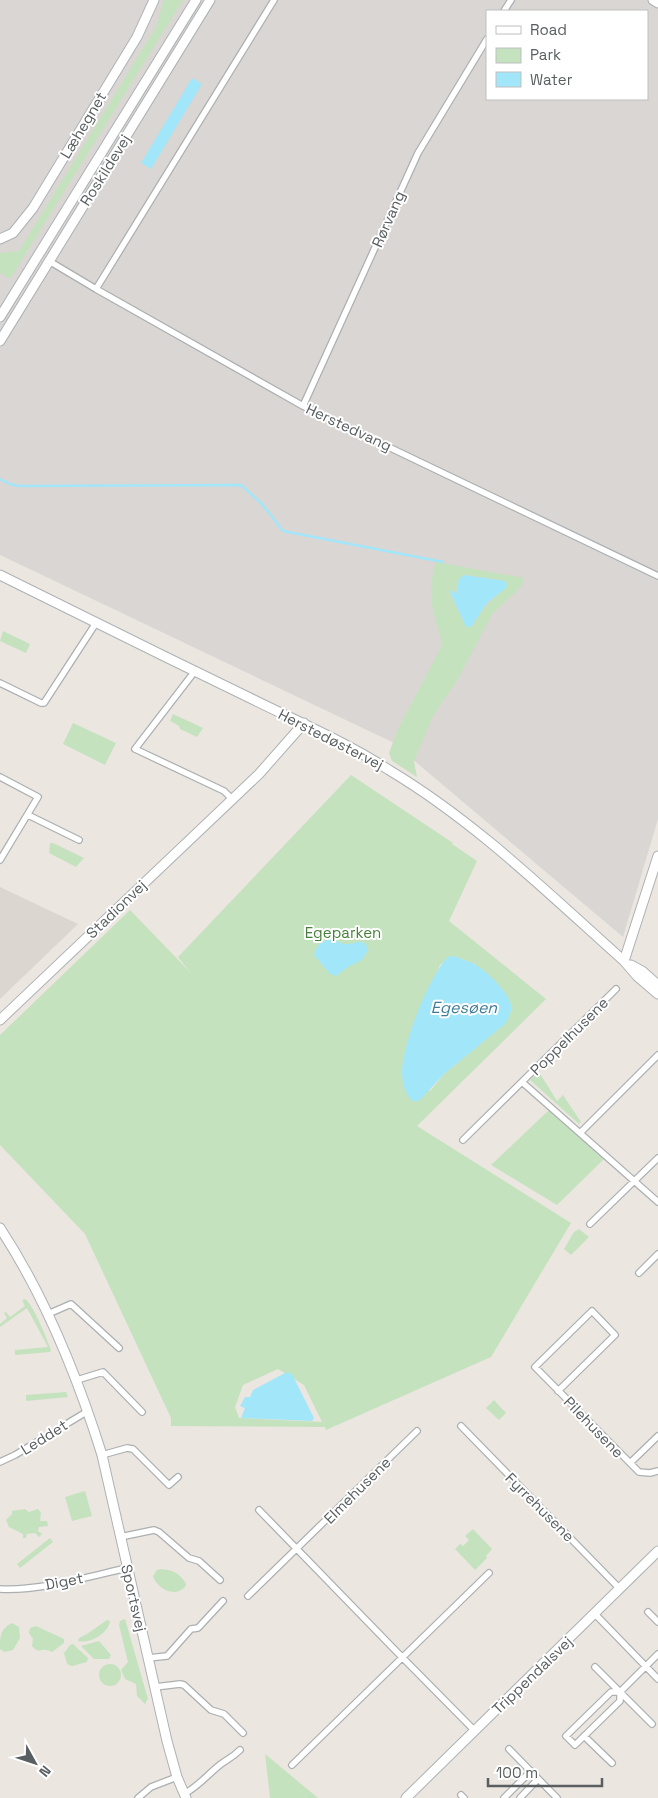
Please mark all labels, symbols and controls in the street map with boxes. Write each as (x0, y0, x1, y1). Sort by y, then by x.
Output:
legend (486, 10, 648, 100)
text: Road (530, 20, 567, 39)
text: Park (530, 45, 561, 64)
text: Water (530, 70, 573, 89)
street label: Læhegnet (56, 88, 110, 162)
street label: Roskildevej (76, 131, 134, 209)
street label: Rørvang (367, 188, 409, 250)
street label: Herstedvang (303, 399, 395, 455)
street label: Herstedøstervej (275, 704, 387, 774)
street label: Stadionvej (82, 876, 150, 942)
park label: Egeparken (305, 923, 381, 942)
street label: Poppelhusene (526, 993, 612, 1079)
water label: Egesøen (431, 997, 498, 1018)
street label: Pilehusene (560, 1392, 628, 1462)
street label: Leddet (17, 1415, 71, 1459)
street label: Elmehusene (320, 1452, 395, 1527)
street label: Fyrrehusene (501, 1468, 579, 1546)
street label: Sportsvej (117, 1562, 151, 1634)
street label: Diget (43, 1568, 85, 1594)
street label: Trippendalsvej (488, 1632, 576, 1718)
north arrow (10, 1738, 60, 1788)
scale bar (488, 1756, 602, 1788)
text: N (35, 1762, 55, 1781)
text: 100 m (496, 1763, 538, 1782)

